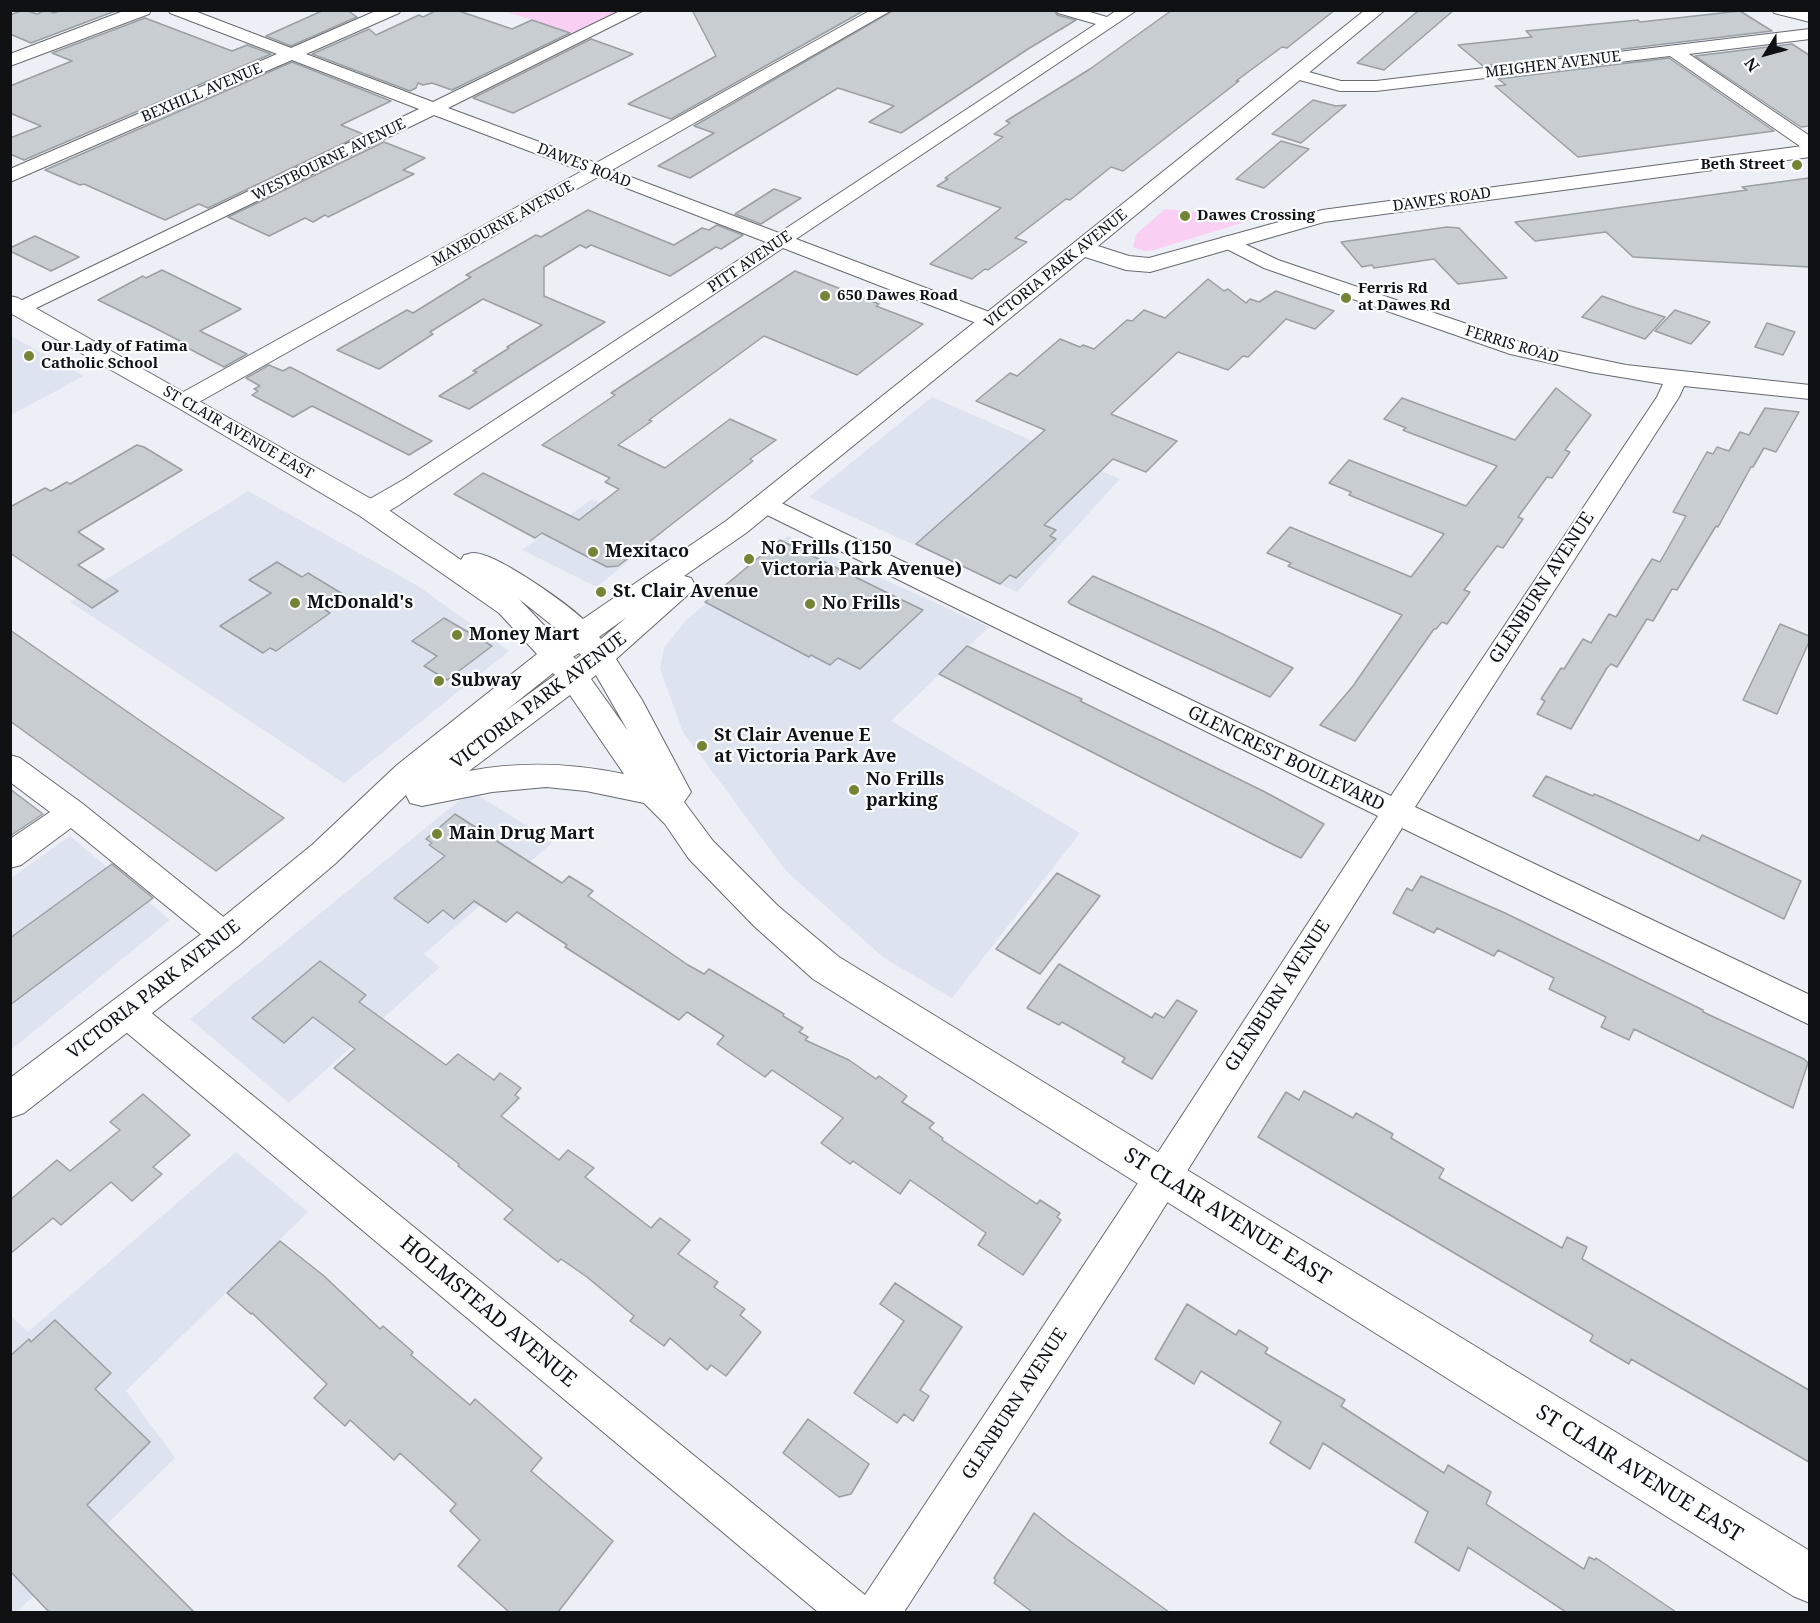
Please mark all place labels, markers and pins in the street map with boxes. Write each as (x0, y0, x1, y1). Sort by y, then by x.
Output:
place label: Beth Street (1701, 156, 1785, 174)
marker: Beth Street (1790, 158, 1804, 172)
place label: Dawes Crossing (1197, 207, 1315, 225)
marker: Dawes Crossing (1178, 209, 1192, 223)
place label: Ferris Rd at Dawes Rd (1358, 280, 1450, 315)
place label: 650 Dawes Road (837, 287, 958, 305)
marker: 650 Dawes Road (818, 289, 832, 303)
marker: Ferris Rd at Dawes Rd (1339, 291, 1353, 305)
place label: Our Lady of Fatima Catholic School (41, 338, 188, 373)
marker: Our Lady of Fatima Catholic School (22, 349, 36, 363)
place label: No Frills (1150 Victoria Park Avenue) (761, 538, 962, 580)
place label: Mexitaco (605, 541, 689, 563)
marker: Mexitaco (586, 545, 600, 559)
marker: No Frills (1150 Victoria Park Avenue) (742, 552, 756, 566)
place label: St. Clair Avenue (613, 581, 758, 603)
marker: St. Clair Avenue (594, 585, 608, 599)
place label: McDonald's (307, 592, 413, 614)
place label: No Frills (822, 593, 900, 615)
marker: McDonald's (288, 596, 302, 610)
marker: No Frills (803, 597, 817, 611)
place label: Money Mart (469, 624, 579, 646)
marker: Money Mart (450, 628, 464, 642)
place label: Subway (451, 670, 521, 692)
marker: Subway (432, 674, 446, 688)
place label: St Clair Avenue E at Victoria Park Ave (714, 725, 896, 768)
marker: St Clair Avenue E at Victoria Park Ave (695, 739, 709, 753)
place label: No Frills parking (866, 769, 944, 812)
marker: No Frills parking (847, 783, 861, 797)
place label: Main Drug Mart (449, 823, 595, 845)
marker: Main Drug Mart (430, 827, 444, 841)

